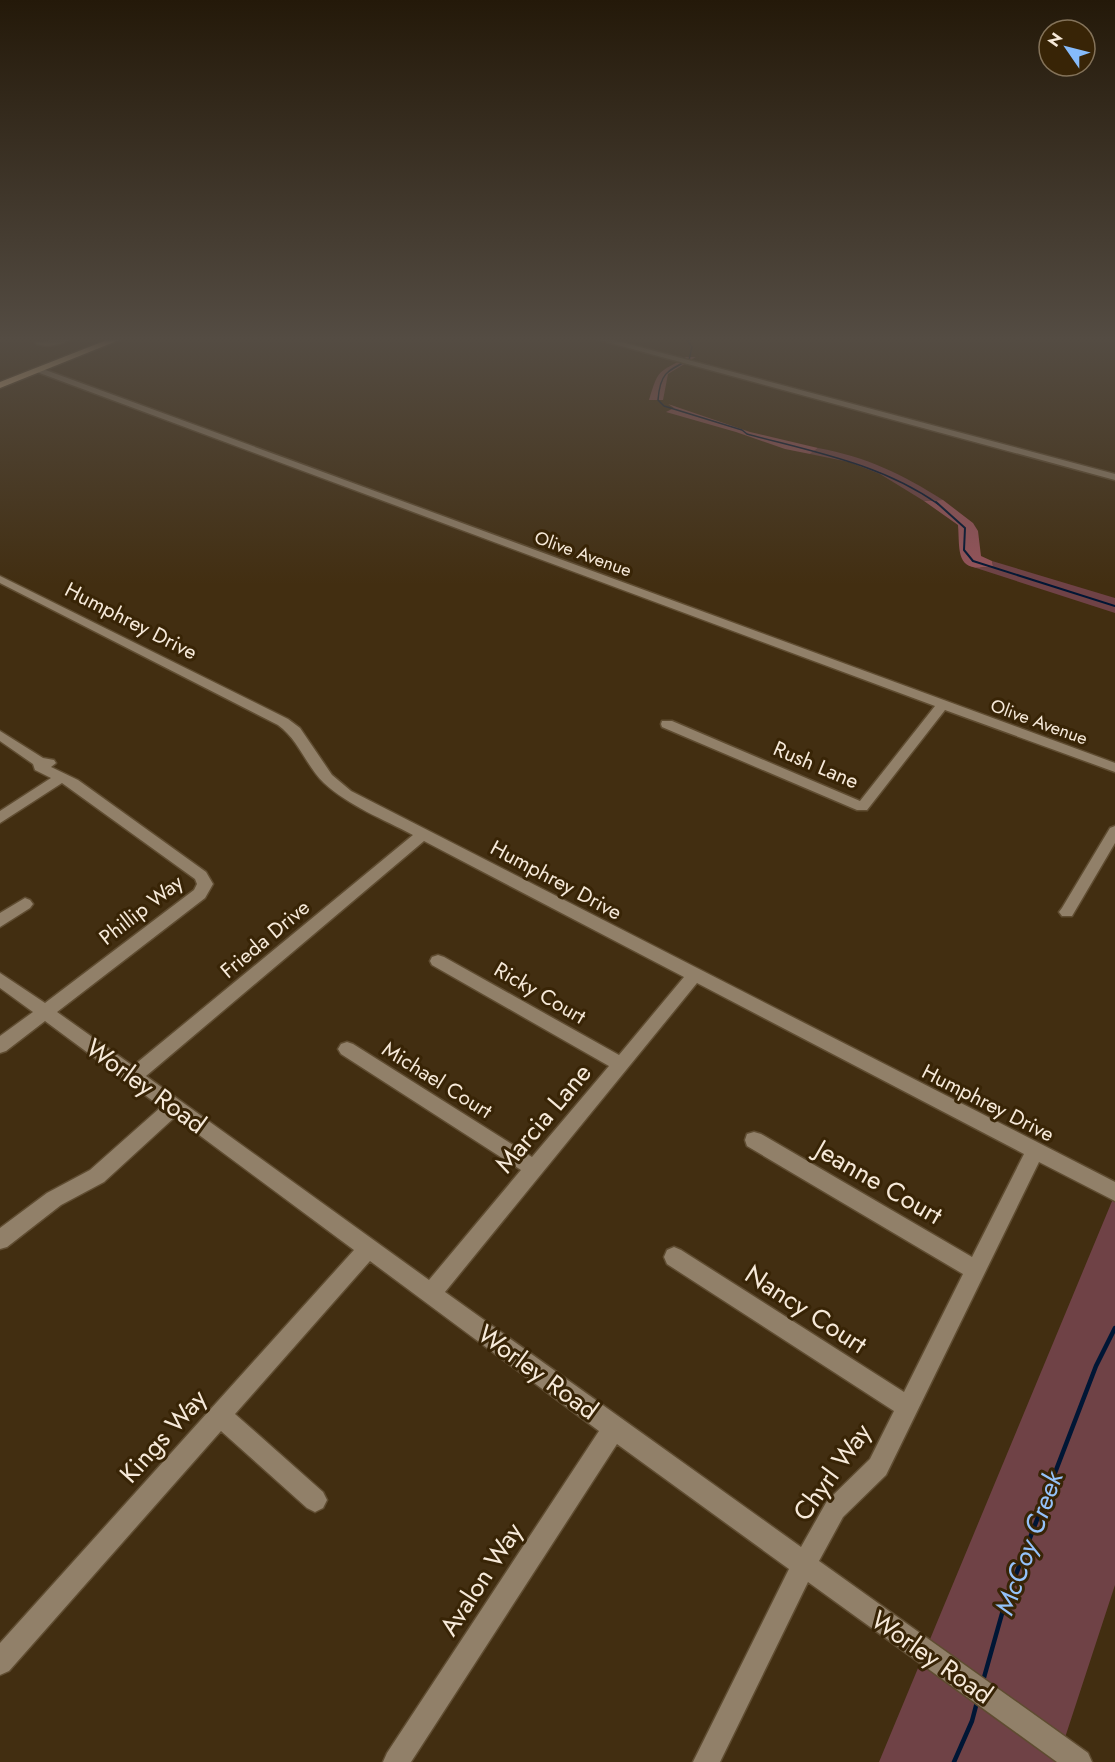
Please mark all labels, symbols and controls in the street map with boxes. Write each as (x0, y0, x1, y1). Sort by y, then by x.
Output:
north arrow (1037, 18, 1097, 78)
text: N (1042, 28, 1068, 51)
street label: Olive Avenue (531, 524, 635, 584)
street label: Humphrey Drive (60, 575, 203, 667)
street label: Olive Avenue (987, 692, 1091, 752)
street label: Rush Lane (769, 734, 863, 796)
street label: Humphrey Drive (485, 833, 627, 927)
street label: Phillip Way (93, 867, 190, 952)
street label: Frieda Drive (214, 892, 316, 985)
street label: Ricky Court (489, 955, 591, 1031)
street label: Worley Road (78, 1029, 214, 1143)
street label: Michael Court (376, 1034, 498, 1126)
street label: Marcia Lane (486, 1055, 600, 1181)
street label: Humphrey Drive (917, 1057, 1060, 1149)
street label: Jeanne Court (806, 1129, 950, 1234)
street label: Nancy Court (737, 1255, 875, 1363)
street label: Worley Road (470, 1315, 606, 1429)
street label: Kings Way (110, 1380, 216, 1492)
street label: Chyrl Way (784, 1415, 881, 1529)
water label: McCoy Creek (984, 1464, 1073, 1620)
street label: Avalon Way (430, 1514, 532, 1643)
street label: Worley Road (863, 1601, 1001, 1713)

